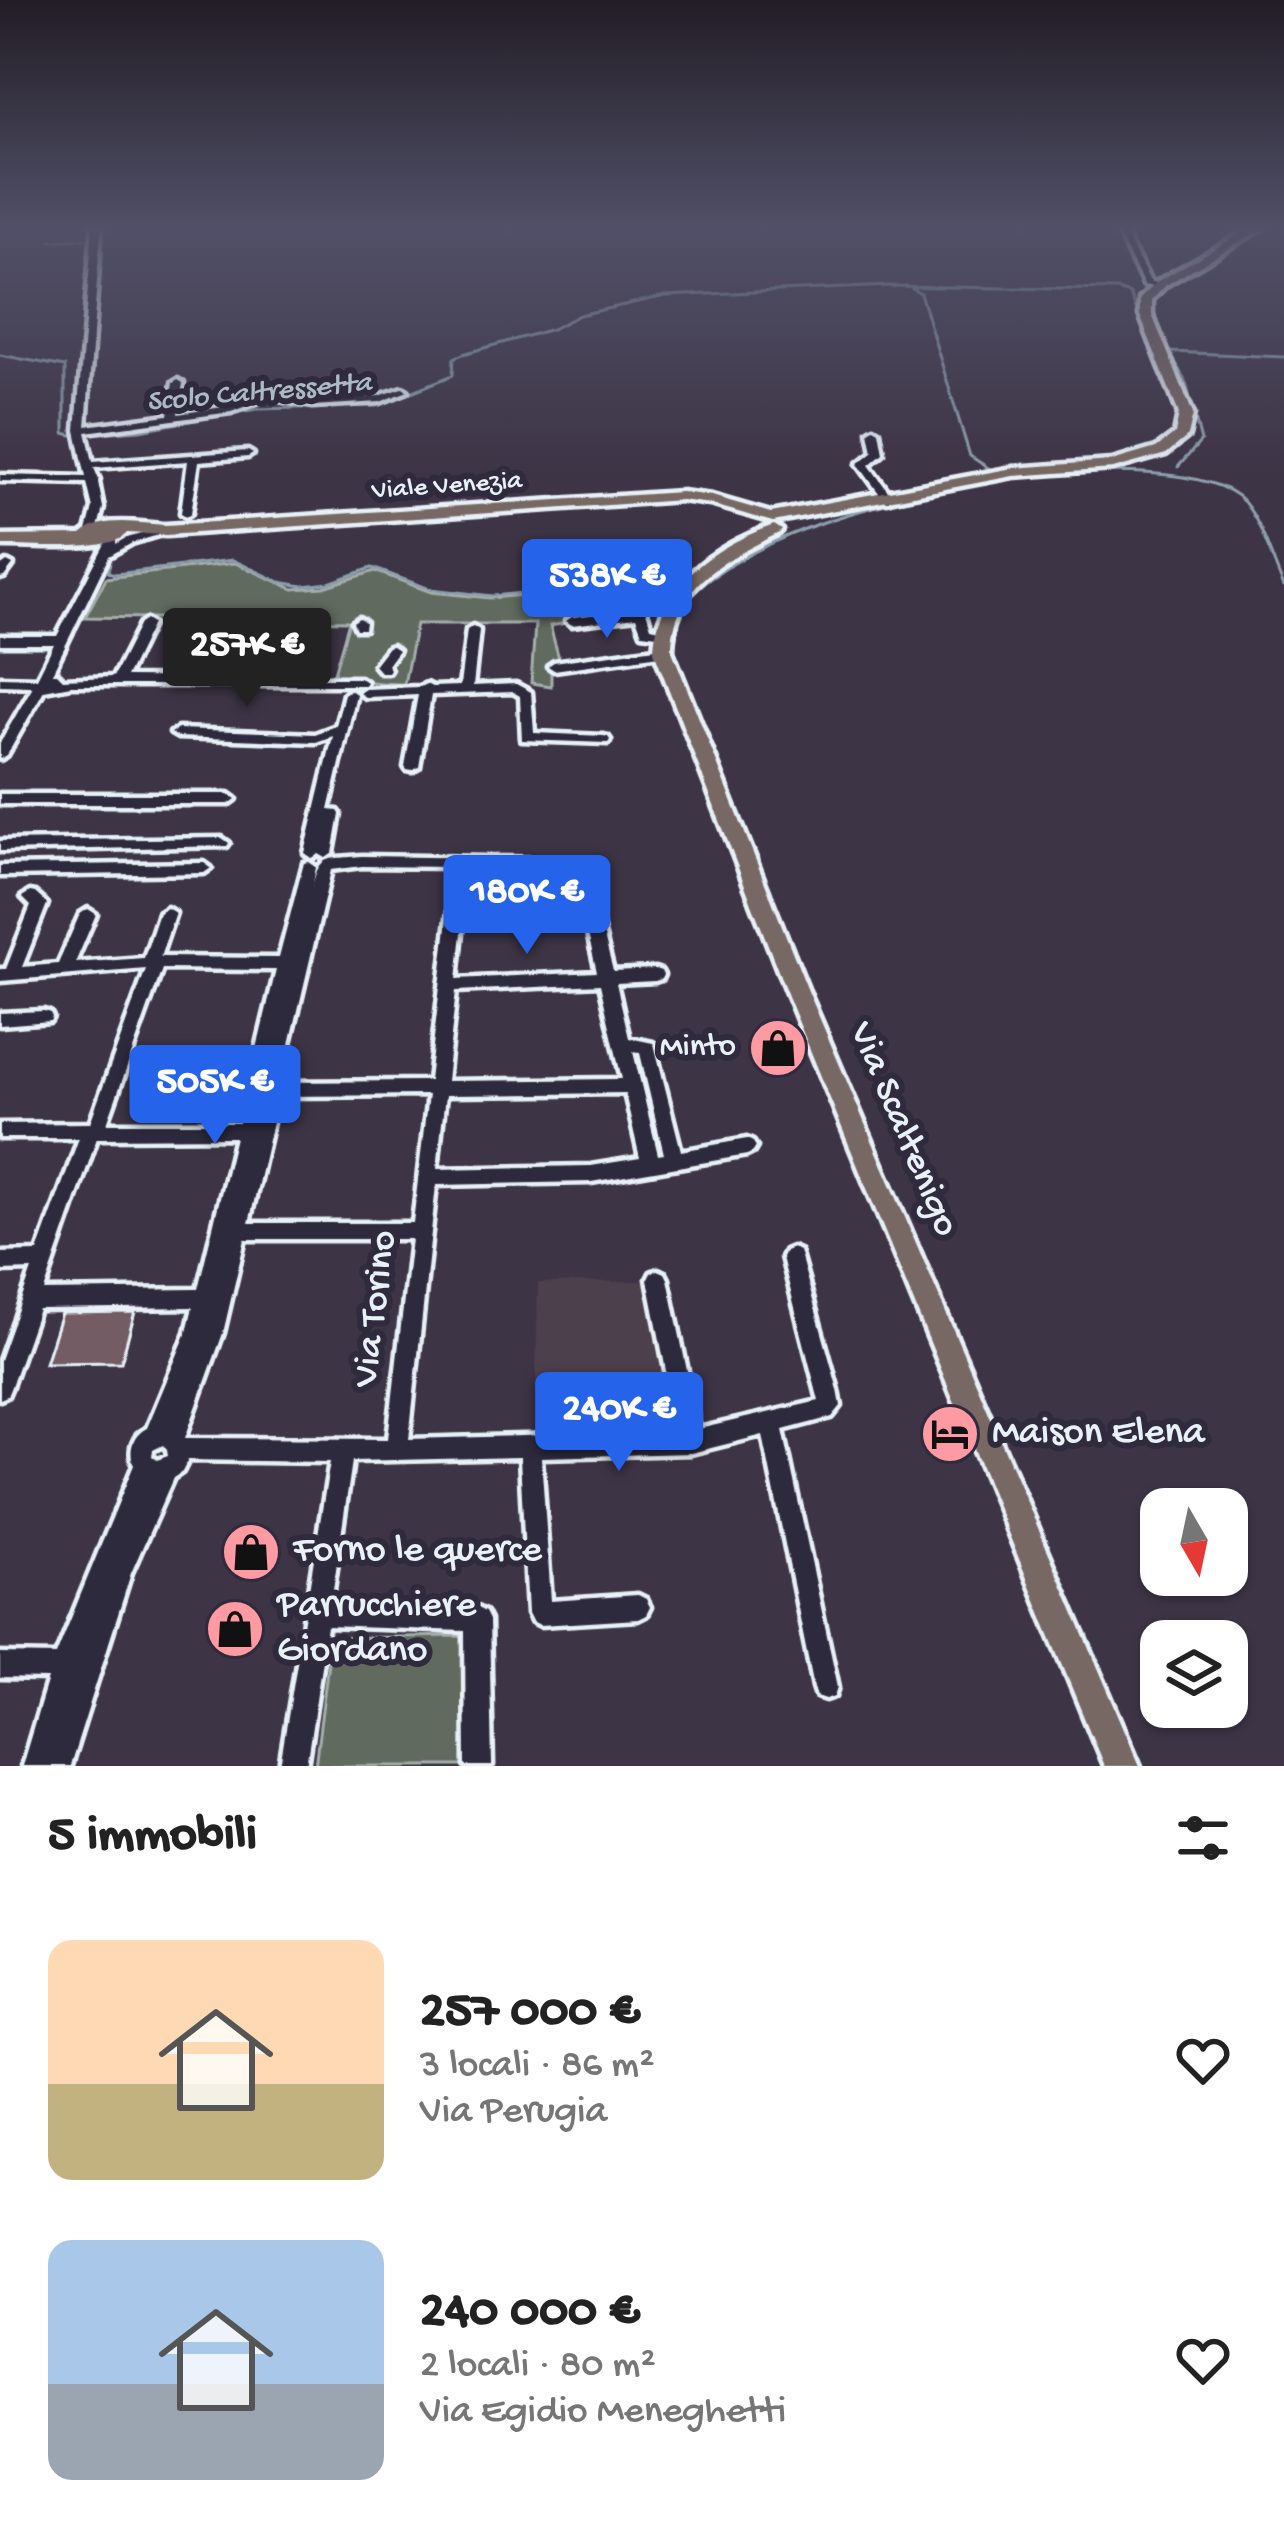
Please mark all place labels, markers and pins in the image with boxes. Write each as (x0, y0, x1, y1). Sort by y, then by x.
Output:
pin: 538K € (509, 539, 705, 641)
pin: 257K € (149, 608, 345, 710)
pin: 180K € (429, 855, 625, 957)
shop icon: Minto (747, 1017, 809, 1079)
place label: Minto (660, 1029, 736, 1067)
pin: 505K € (117, 1045, 313, 1147)
pin: 240K € (521, 1372, 717, 1474)
hotel icon: Maison Elena (919, 1403, 981, 1465)
place label: Maison Elena (992, 1411, 1206, 1457)
shop icon: Forno le querce (220, 1521, 282, 1583)
place label: Forno le querce (292, 1529, 543, 1575)
place label: Parrucchiere Giordano (275, 1584, 477, 1675)
shop icon: Parrucchiere Giordano (204, 1598, 266, 1660)

